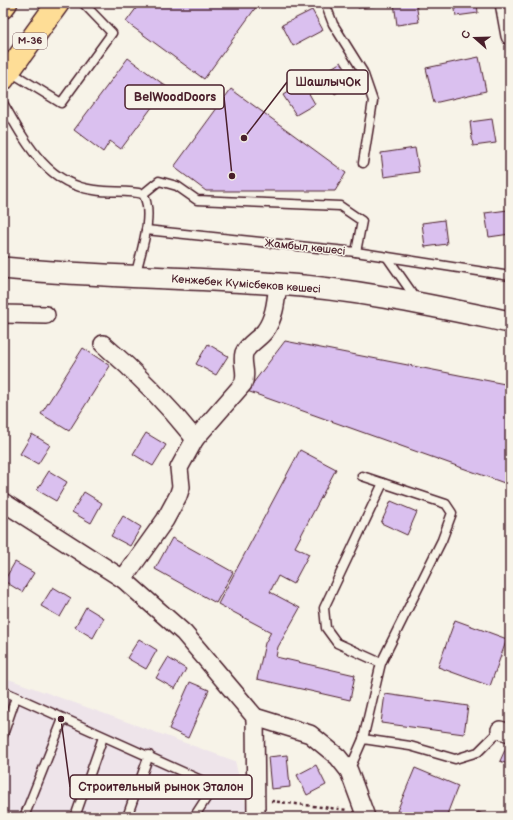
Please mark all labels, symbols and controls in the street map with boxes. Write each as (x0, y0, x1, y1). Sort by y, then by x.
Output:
north arrow (455, 18, 495, 58)
text: С (459, 29, 474, 41)
road number: M-36 (13, 33, 47, 49)
callout: ШашлычОк (287, 70, 368, 94)
text: ШашлычОк (295, 75, 361, 90)
callout: BelWoodDoors (125, 85, 224, 109)
text: BelWoodDoors (134, 90, 216, 105)
street label: Жамбыл көшесі (264, 236, 346, 258)
street label: Кенжебек Күмісбеков көшесі (171, 272, 321, 296)
callout: Строительный рынок Эталон (70, 775, 252, 799)
text: Строительный рынок Эталон (78, 780, 244, 795)

